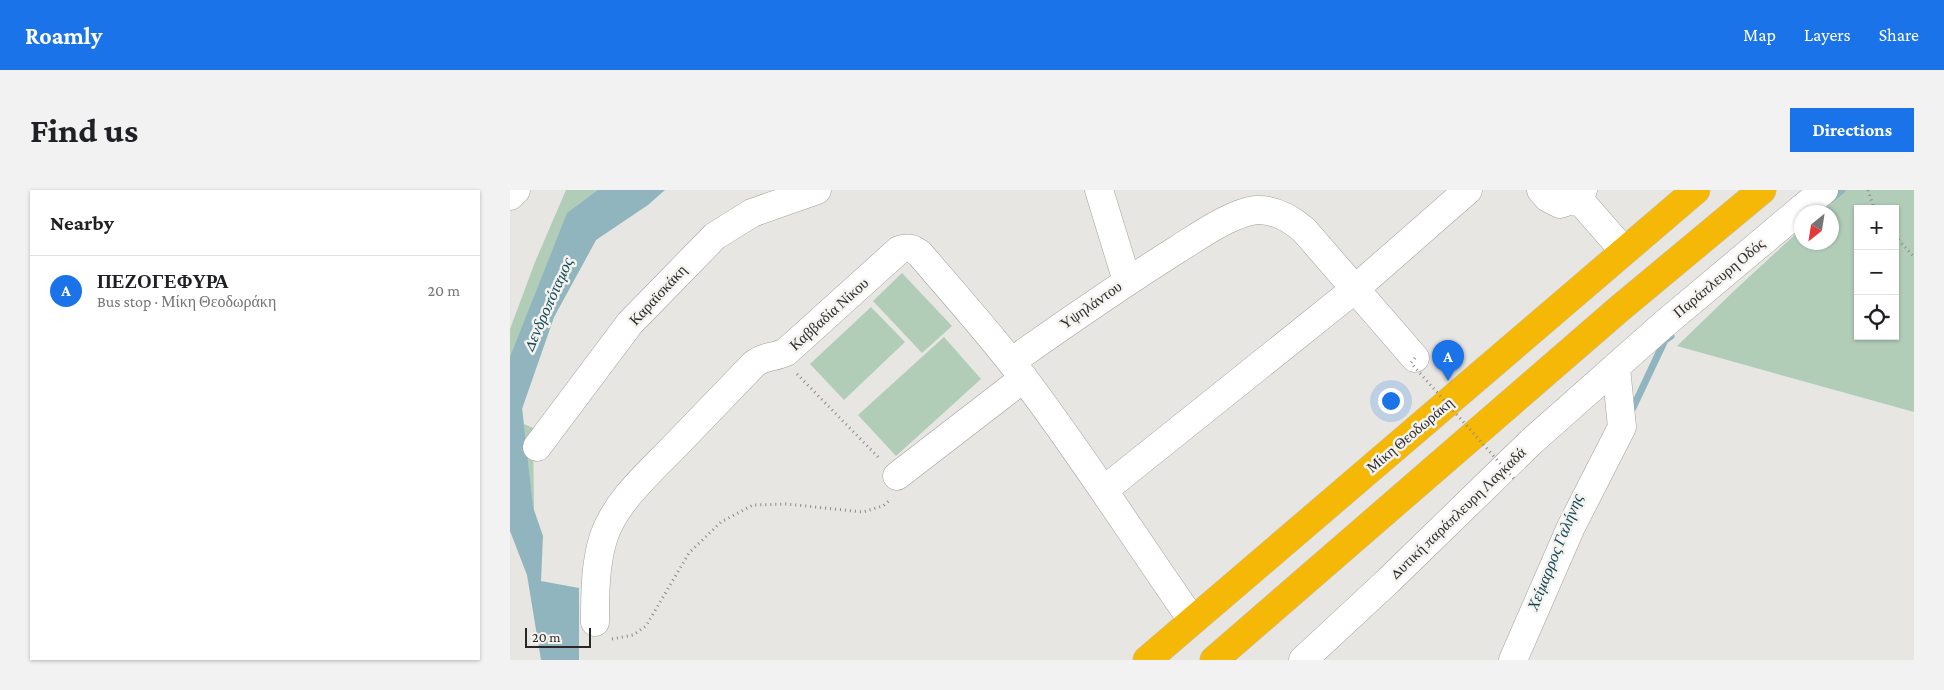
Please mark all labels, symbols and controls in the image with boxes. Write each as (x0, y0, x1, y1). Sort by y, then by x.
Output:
text: Roamly (25, 22, 102, 49)
text: Map (1743, 25, 1776, 45)
text: Layers (1804, 25, 1851, 45)
text: Share (1879, 25, 1919, 45)
button: Directions (1790, 108, 1914, 152)
text: Find us (30, 111, 138, 150)
north arrow (1794, 205, 1839, 250)
map controls (1854, 205, 1899, 340)
button: + (1854, 205, 1899, 250)
text: Nearby (50, 211, 114, 235)
street label: Παράπλευρη Οδός (1670, 235, 1768, 321)
button: − (1854, 250, 1899, 295)
water label: Δενδροπόταμος (519, 254, 577, 355)
street label: Καραϊσκάκη (626, 262, 690, 328)
text: ΠΕΖΟΓΕΦΥΡΑ (97, 271, 228, 292)
street label: Καββαδία Νίκου (786, 275, 872, 353)
street label: Υψηλάντου (1057, 278, 1125, 332)
text: A (61, 282, 71, 299)
text: 20 m (427, 282, 460, 299)
text: Bus stop · Μίκη Θεοδωράκη (97, 293, 276, 310)
button: locate (1854, 295, 1899, 340)
pin: A (1432, 340, 1464, 381)
your location (1378, 388, 1404, 414)
street label: Μίκη Θεοδωράκη (1364, 394, 1457, 476)
street label: Δυτική παράπλευρη Λαγκαδά (1387, 444, 1529, 582)
water label: Χείμαρρος Γαλήνης (1524, 491, 1587, 614)
scale bar (525, 625, 591, 648)
text: 20 m (532, 629, 560, 645)

